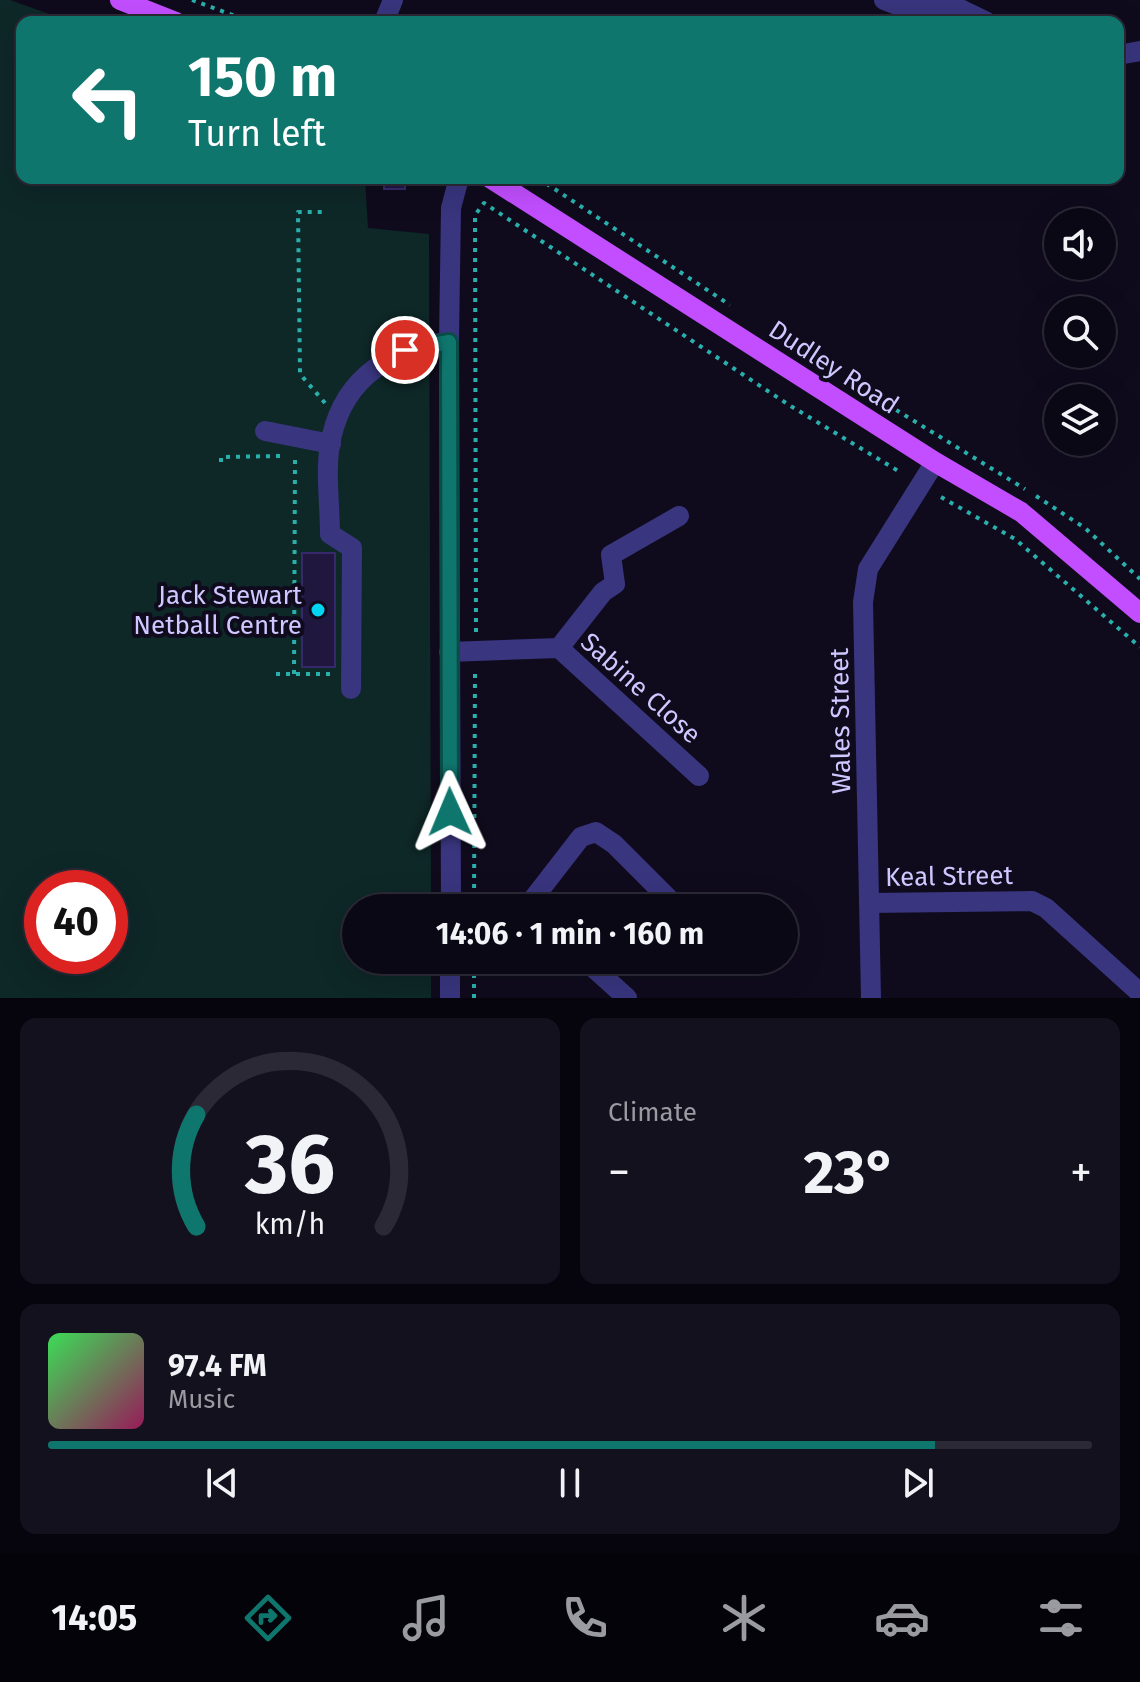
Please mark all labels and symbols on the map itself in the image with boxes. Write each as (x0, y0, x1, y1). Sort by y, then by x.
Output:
street label: Dudley Road (763, 314, 904, 421)
pin (371, 316, 439, 384)
place label: Jack Stewart Netball Centre (133, 580, 303, 641)
marker: Jack Stewart Netball Centre (309, 601, 327, 619)
street label: Sabine Close (574, 626, 707, 750)
street label: Wales Street (824, 647, 857, 794)
position arrow (408, 770, 492, 854)
street label: Keal Street (885, 860, 1014, 893)
speed limit sign: 40 (24, 870, 128, 974)

